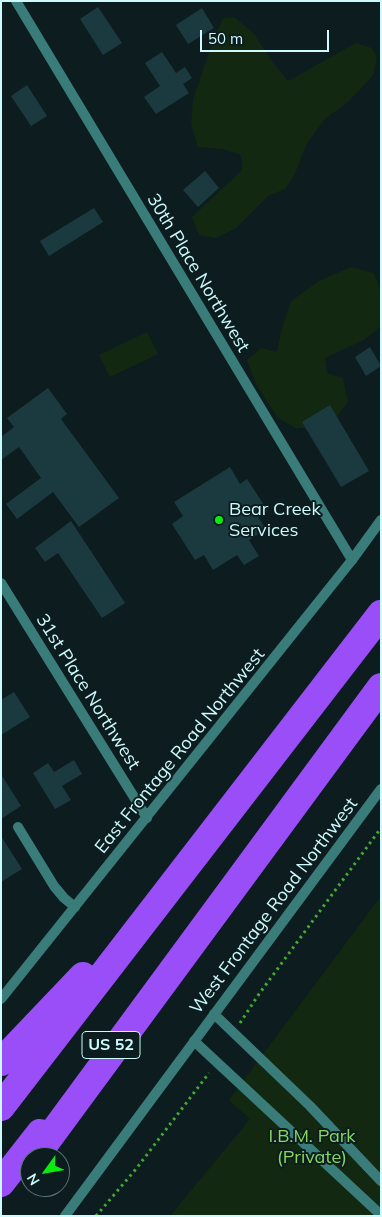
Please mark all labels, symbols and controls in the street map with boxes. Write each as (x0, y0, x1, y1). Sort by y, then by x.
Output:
scale bar (202, 20, 331, 52)
text: 50 m (208, 29, 243, 48)
street label: 30th Place Northwest (142, 190, 254, 356)
place label: Bear Creek Services (229, 499, 321, 542)
marker: Bear Creek Services (213, 514, 225, 526)
street label: 31st Place Northwest (31, 610, 145, 774)
street label: East Frontage Road Northwest (91, 644, 269, 858)
street label: West Frontage Road Northwest (186, 794, 362, 1018)
road number: US 52 (82, 1032, 140, 1058)
park label: I.B.M. Park (Private) (268, 1126, 356, 1168)
north arrow (20, 1147, 70, 1197)
text: N (23, 1170, 44, 1189)

